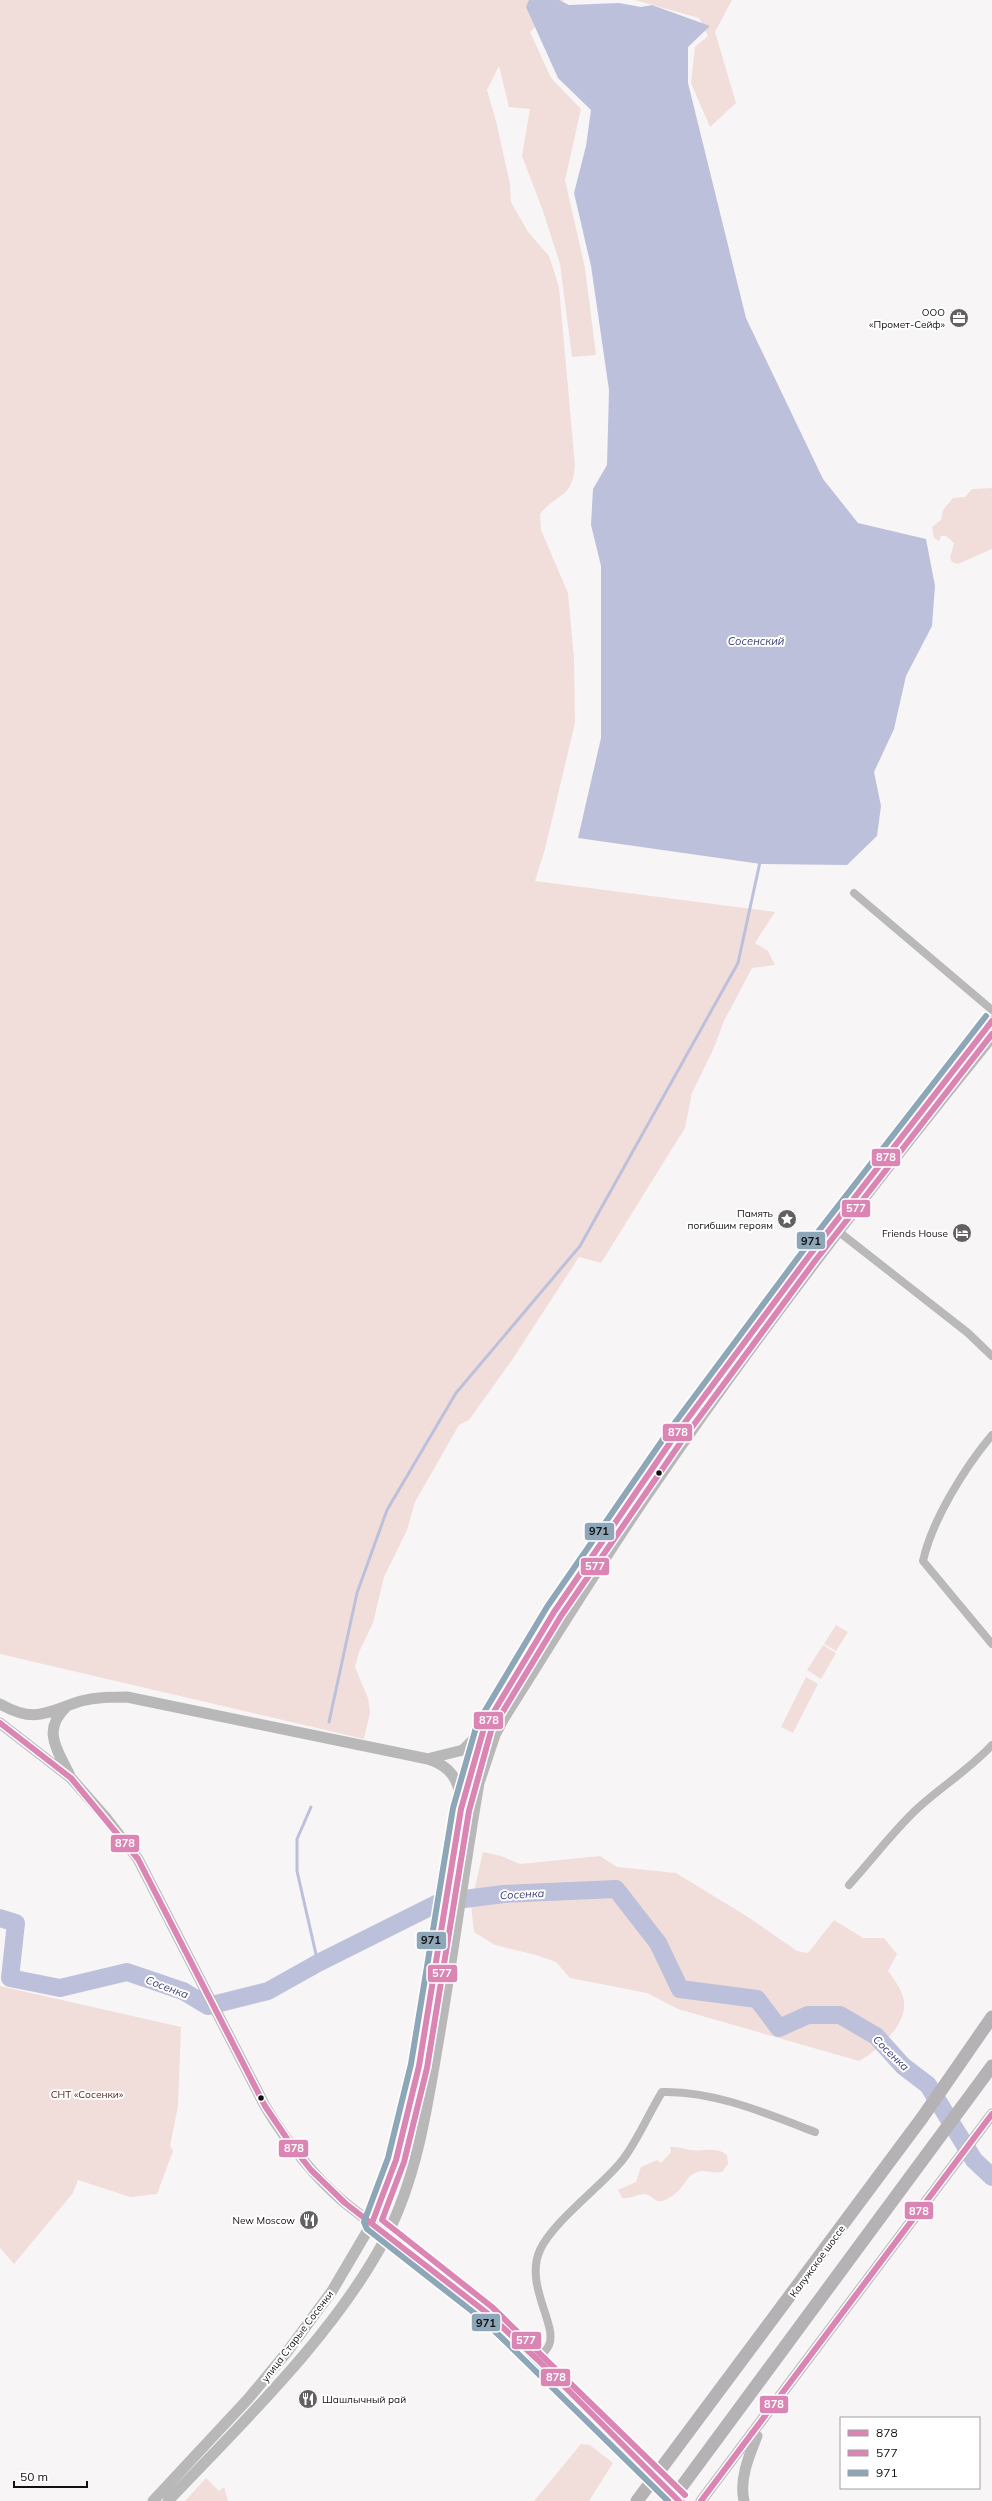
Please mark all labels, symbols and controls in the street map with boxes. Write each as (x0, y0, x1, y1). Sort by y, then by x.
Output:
place label: ООО «Промет-Сейф» (869, 306, 946, 331)
office icon: ООО «Промет-Сейф» (948, 307, 970, 329)
water label: Сосенский (728, 634, 785, 648)
line badge: 878 (871, 1148, 901, 1167)
text: 878 (876, 1150, 896, 1164)
line badge: 577 (841, 1199, 871, 1218)
text: 577 (846, 1201, 866, 1215)
place label: Память погибшим героям (687, 1207, 774, 1232)
place icon: Память погибшим героям (776, 1208, 798, 1230)
hotel icon: Friends House (951, 1222, 973, 1244)
place label: Friends House (882, 1227, 948, 1240)
line badge: 971 (796, 1231, 826, 1250)
text: 971 (801, 1234, 821, 1248)
line badge: 878 (662, 1423, 693, 1442)
text: 878 (668, 1425, 688, 1439)
unlabelled marker (654, 1468, 664, 1478)
line badge: 971 (584, 1522, 615, 1541)
text: 971 (589, 1524, 609, 1538)
line badge: 577 (580, 1557, 610, 1576)
text: 577 (585, 1559, 605, 1573)
line badge: 878 (473, 1711, 504, 1730)
text: 878 (479, 1713, 499, 1727)
line badge: 878 (110, 1834, 140, 1853)
text: 878 (115, 1836, 135, 1850)
water label: Сосенка (499, 1886, 545, 1902)
line badge: 971 (416, 1931, 447, 1950)
text: 971 (421, 1933, 441, 1947)
line badge: 577 (427, 1964, 458, 1983)
text: 577 (432, 1966, 452, 1980)
water label: Сосенка (144, 1972, 191, 2002)
water label: Сосенка (870, 2032, 912, 2074)
park label: СНТ «Сосенки» (51, 2088, 124, 2101)
unlabelled marker (256, 2093, 266, 2103)
line badge: 878 (278, 2139, 309, 2158)
text: 878 (284, 2141, 304, 2155)
line badge: 878 (904, 2201, 934, 2220)
text: 878 (909, 2204, 929, 2218)
restaurant icon: New Moscow (298, 2209, 320, 2231)
place label: New Moscow (232, 2214, 295, 2227)
street label: Калужское шоссе (787, 2222, 848, 2300)
street label: улица Старые Сосенки (259, 2288, 336, 2385)
line badge: 971 (471, 2313, 501, 2332)
text: 971 (476, 2316, 496, 2330)
line badge: 577 (511, 2331, 542, 2350)
text: 577 (516, 2333, 536, 2347)
line badge: 878 (540, 2368, 571, 2387)
text: 878 (546, 2370, 566, 2384)
restaurant icon: Шашлычный рай (297, 2388, 319, 2410)
place label: Шашлычный рай (322, 2393, 406, 2406)
line badge: 878 (759, 2395, 789, 2414)
text: 878 (764, 2397, 784, 2411)
legend (840, 2417, 980, 2489)
text: 878 (876, 2425, 898, 2440)
text: 577 (876, 2445, 898, 2460)
scale bar (14, 2463, 87, 2489)
text: 971 (876, 2465, 898, 2480)
text: 50 m (20, 2469, 48, 2484)

